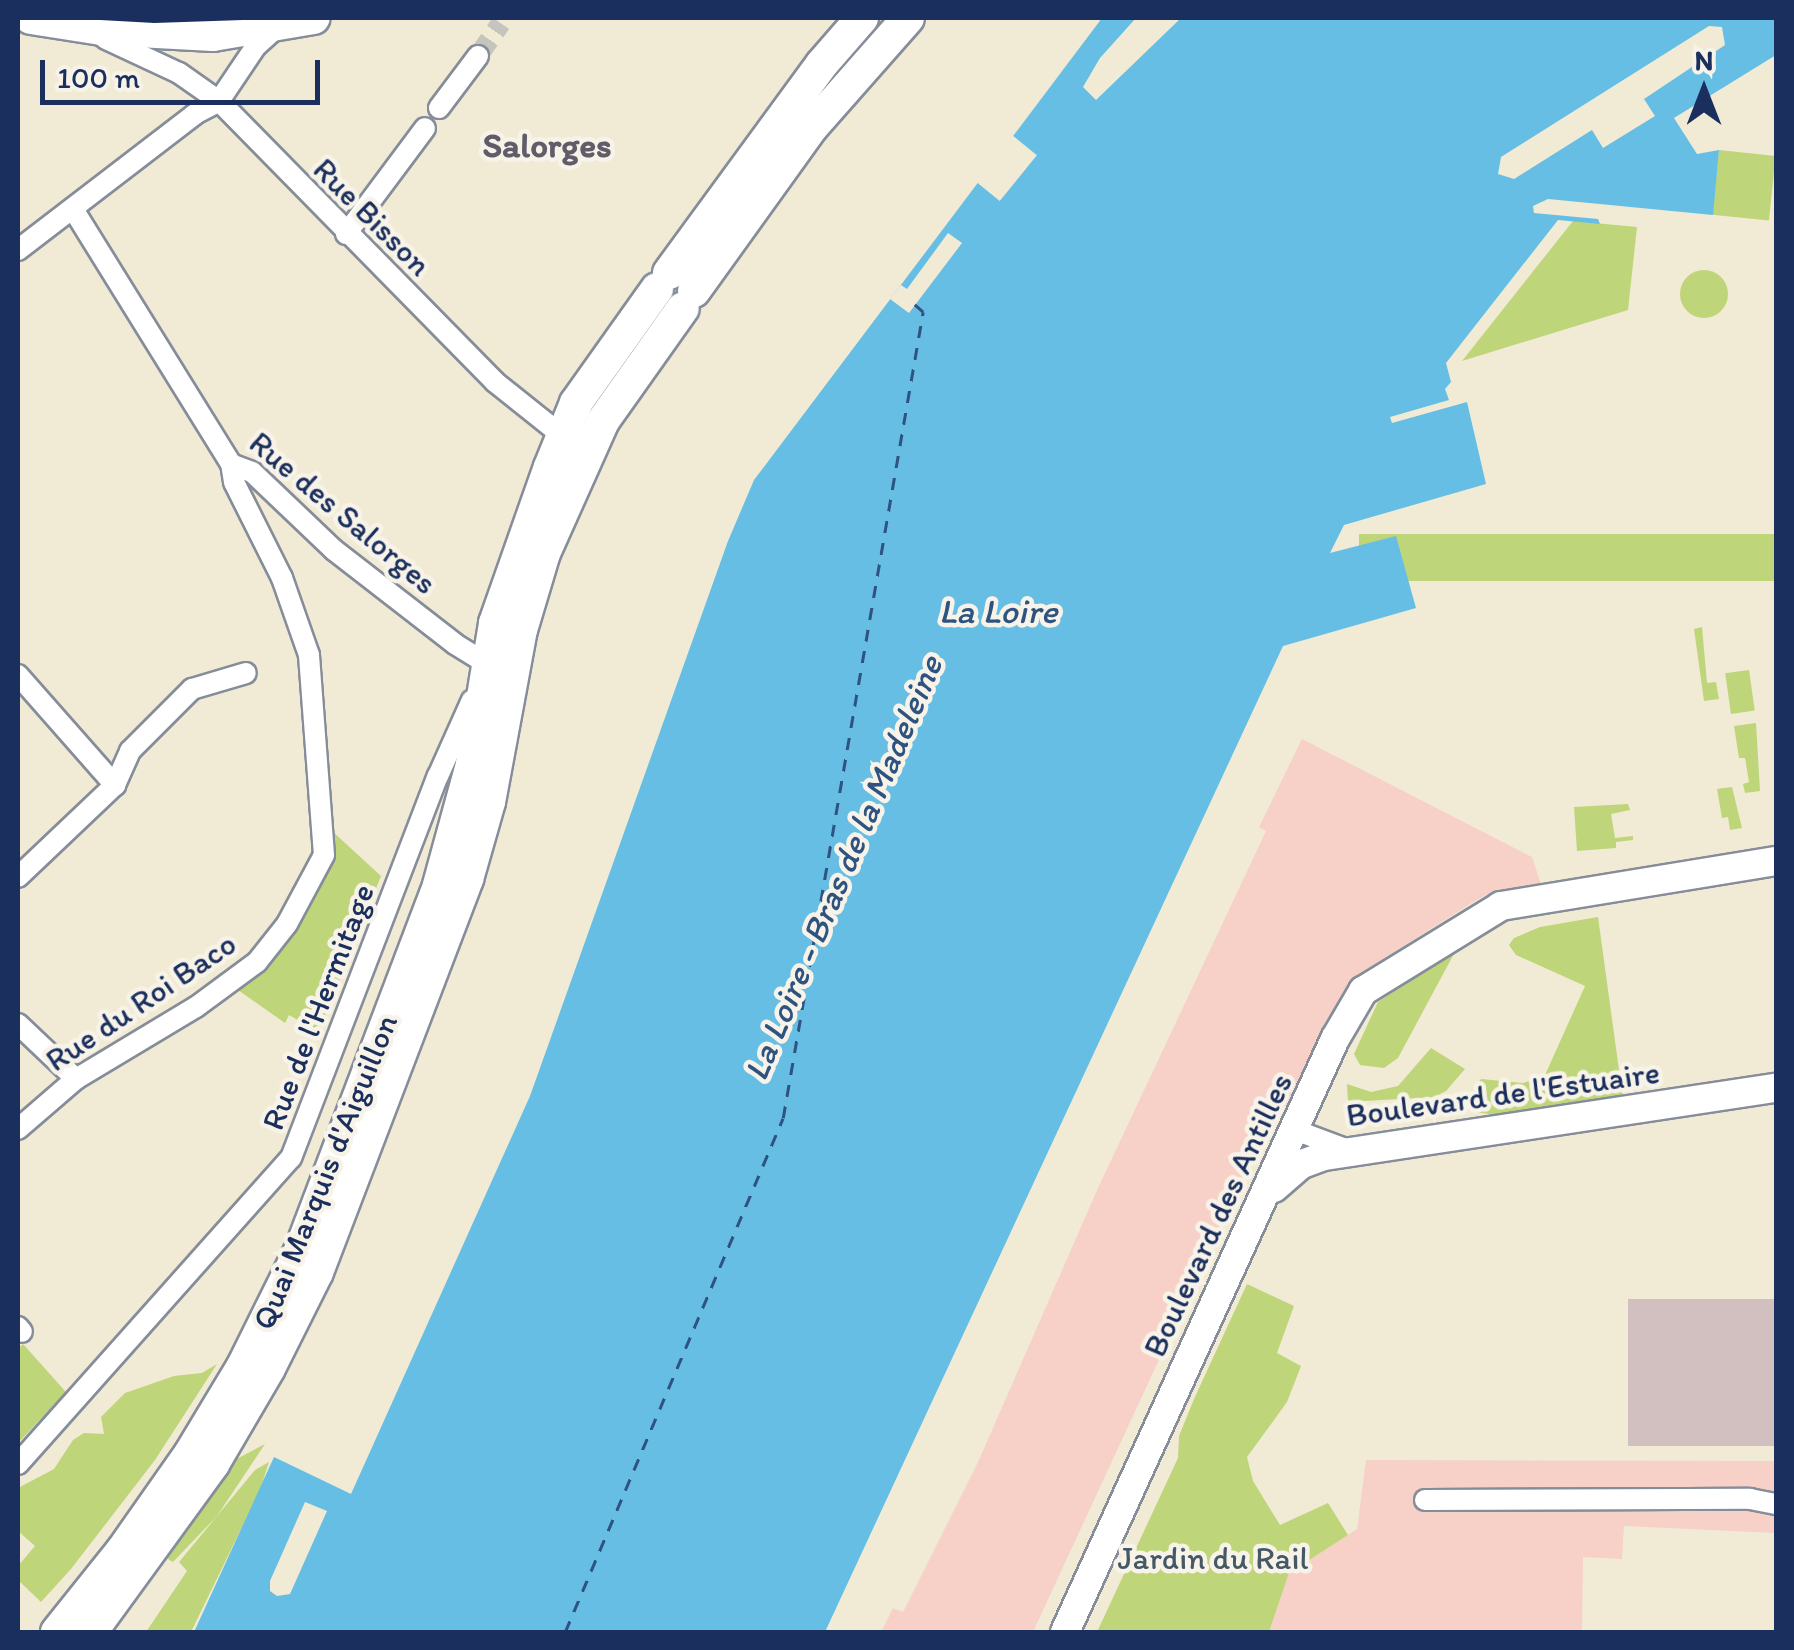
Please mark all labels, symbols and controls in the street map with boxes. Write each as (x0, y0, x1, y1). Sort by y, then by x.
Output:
scale bar (45, 40, 325, 102)
north arrow (1654, 40, 1754, 140)
text: N (1695, 43, 1713, 77)
text: 100 m (57, 59, 140, 96)
district label: Salorges (482, 124, 612, 166)
street label: Rue Bisson (305, 150, 439, 284)
street label: Rue des Salorges (242, 424, 444, 602)
water label: La Loire (938, 590, 1058, 632)
water label: La Loire - Bras de la Madeleine (734, 648, 952, 1088)
street label: Rue de l'Hermitage (254, 879, 382, 1135)
street label: Rue du Roi Baco (38, 924, 244, 1080)
street label: Quai Marquis d'Aiguillon (244, 1009, 406, 1335)
street label: Boulevard de l'Estuaire (1344, 1053, 1662, 1135)
street label: Boulevard des Antilles (1135, 1067, 1301, 1363)
park label: Jardin du Rail (1118, 1539, 1308, 1577)

